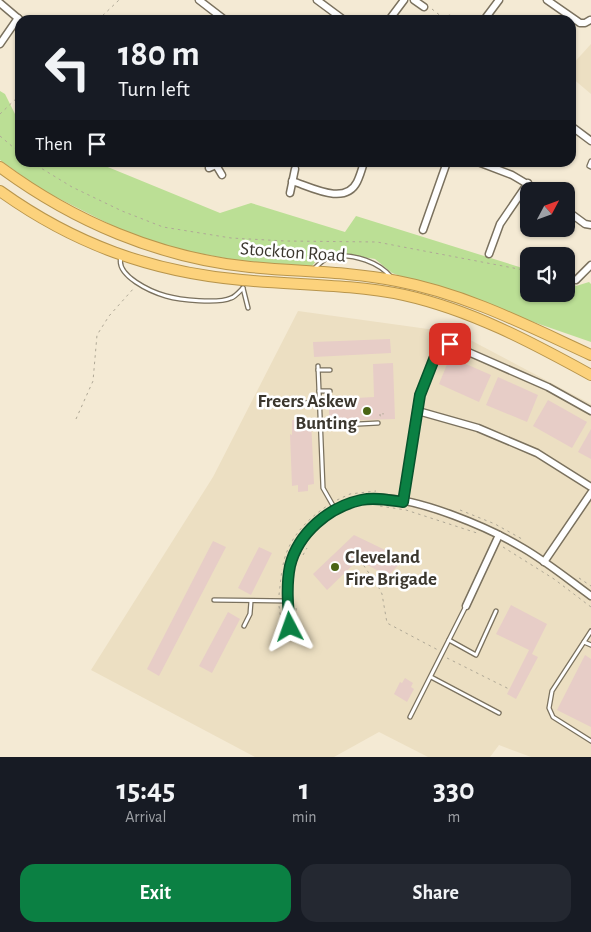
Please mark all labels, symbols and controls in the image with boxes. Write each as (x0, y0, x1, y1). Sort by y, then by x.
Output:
icon: left (35, 35, 100, 100)
text: 180 m (118, 37, 200, 72)
text: Turn left (118, 78, 190, 100)
icon: arrive (83, 130, 111, 158)
text: Then (35, 135, 73, 154)
north arrow (520, 182, 575, 238)
map controls (520, 182, 575, 302)
street label: Stockton Road (239, 239, 346, 266)
button: sound (520, 247, 575, 302)
pin (429, 323, 471, 365)
icon: arrive (436, 330, 464, 358)
place label: Freers Askew Bunting (257, 392, 358, 433)
marker: Freers Askew Bunting (361, 405, 373, 417)
place label: Cleveland Fire Brigade (345, 548, 437, 589)
marker: Cleveland Fire Brigade (329, 561, 341, 573)
position arrow (263, 600, 315, 652)
text: 15:45 (116, 775, 175, 805)
text: 1 (299, 775, 310, 805)
text: 330 (433, 775, 475, 805)
text: Arrival (125, 809, 166, 825)
text: min (292, 809, 317, 825)
text: m (447, 809, 460, 825)
button: Exit (20, 864, 291, 922)
button: Share (301, 864, 571, 922)

